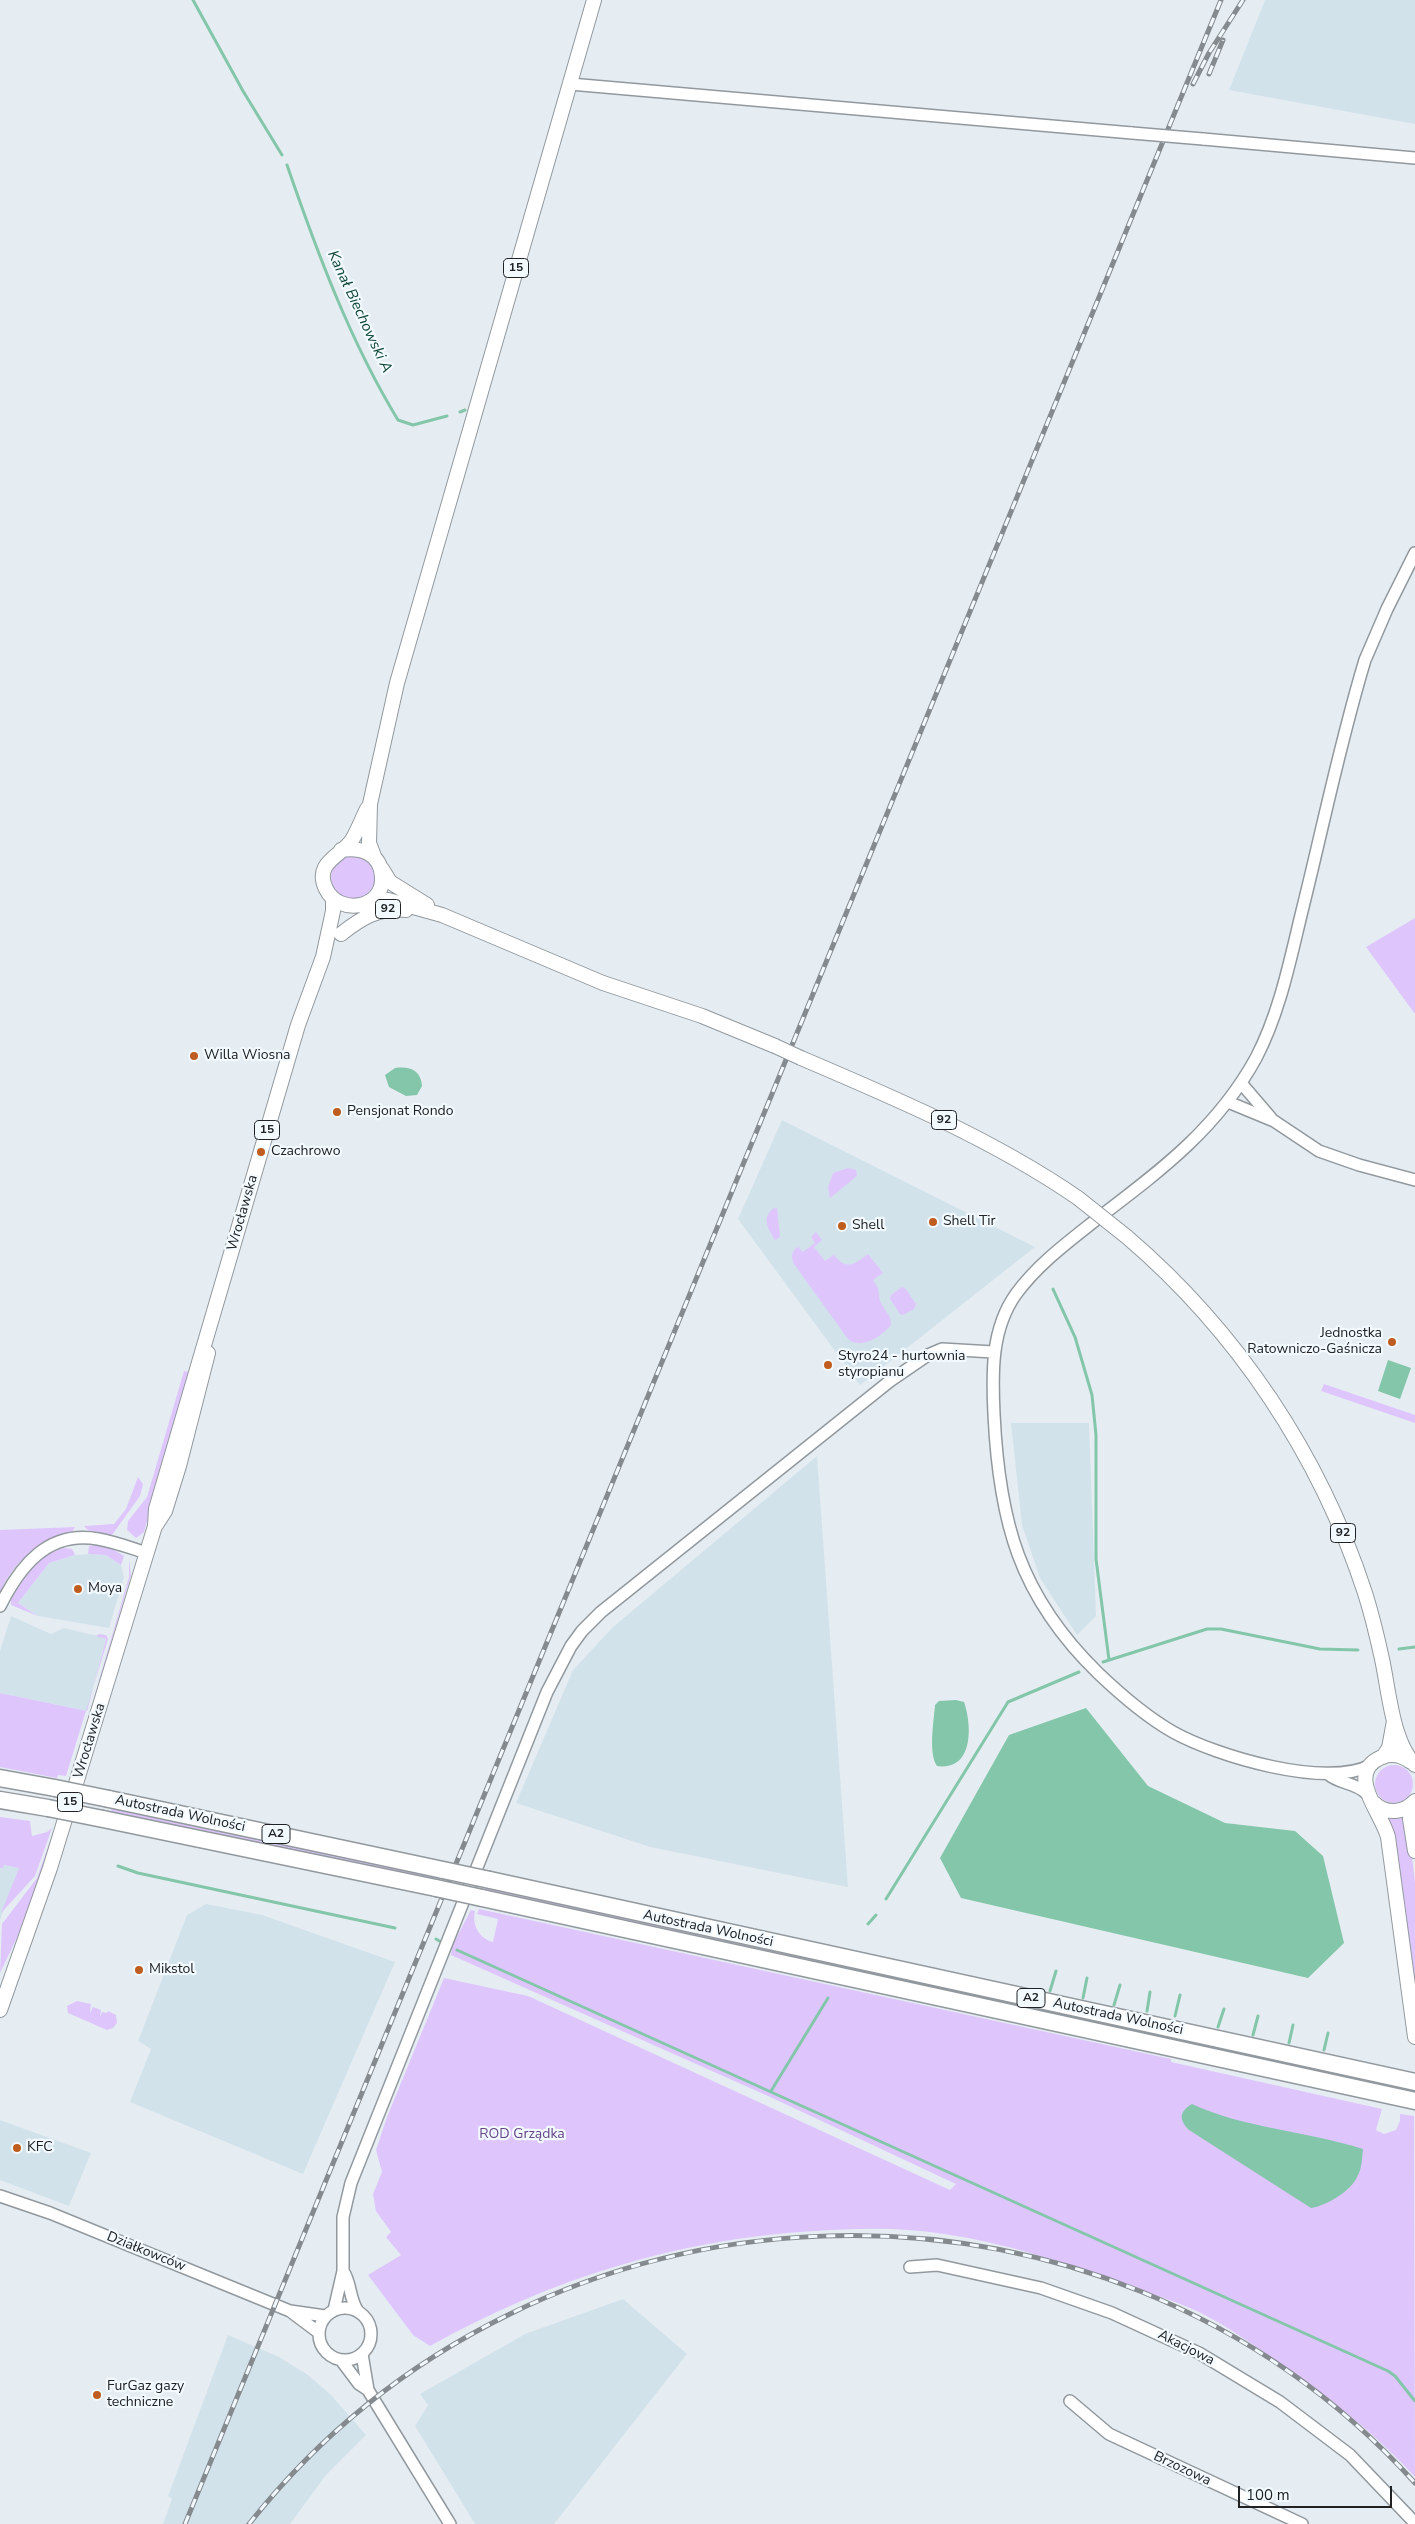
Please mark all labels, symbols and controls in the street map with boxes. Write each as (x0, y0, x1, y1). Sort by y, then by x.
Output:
water label: Kanał Biechowski A (323, 248, 395, 376)
road number: 15 (504, 258, 528, 278)
road number: 92 (376, 900, 400, 919)
place label: Willa Wiosna (204, 1048, 291, 1064)
marker: Willa Wiosna (188, 1050, 200, 1062)
place label: Pensjonat Rondo (347, 1104, 454, 1120)
marker: Pensjonat Rondo (331, 1106, 343, 1118)
road number: 92 (932, 1110, 956, 1130)
road number: 15 (254, 1120, 280, 1140)
place label: Czachrowo (271, 1144, 341, 1160)
marker: Czachrowo (255, 1146, 267, 1158)
street label: Wrocławska (224, 1173, 262, 1253)
place label: Shell Tir (943, 1214, 996, 1230)
marker: Shell Tir (927, 1216, 939, 1228)
place label: Shell (852, 1218, 884, 1234)
marker: Shell (836, 1220, 848, 1232)
place label: Jednostka Ratowniczo-Gaśnicza (1247, 1326, 1382, 1358)
marker: Jednostka Ratowniczo-Gaśnicza (1386, 1336, 1398, 1348)
place label: Styro24 - hurtownia styropianu (838, 1349, 966, 1381)
marker: Styro24 - hurtownia styropianu (822, 1359, 834, 1371)
road number: 92 (1330, 1524, 1356, 1542)
place label: Moya (88, 1581, 122, 1597)
marker: Moya (72, 1583, 84, 1595)
street label: Wrocławska (71, 1701, 109, 1781)
road number: 15 (58, 1792, 82, 1811)
street label: Autostrada Wolności (113, 1792, 247, 1836)
road number: A2 (262, 1825, 290, 1844)
street label: Autostrada Wolności (641, 1907, 775, 1951)
place label: Mikstol (149, 1962, 195, 1978)
marker: Mikstol (133, 1964, 145, 1976)
road number: A2 (1017, 1989, 1045, 2008)
street label: Autostrada Wolności (1051, 1995, 1185, 2039)
park label: ROD Grządka (479, 2127, 565, 2143)
place label: KFC (27, 2140, 53, 2156)
marker: KFC (11, 2142, 23, 2154)
street label: Działkowców (104, 2229, 188, 2275)
street label: Akacjowa (1155, 2327, 1217, 2369)
place label: FurGaz gazy techniczne (107, 2379, 184, 2412)
marker: FurGaz gazy techniczne (91, 2389, 103, 2401)
street label: Brzozowa (1151, 2448, 1213, 2490)
scale bar (1240, 2476, 1394, 2508)
text: 100 m (1246, 2485, 1290, 2505)

